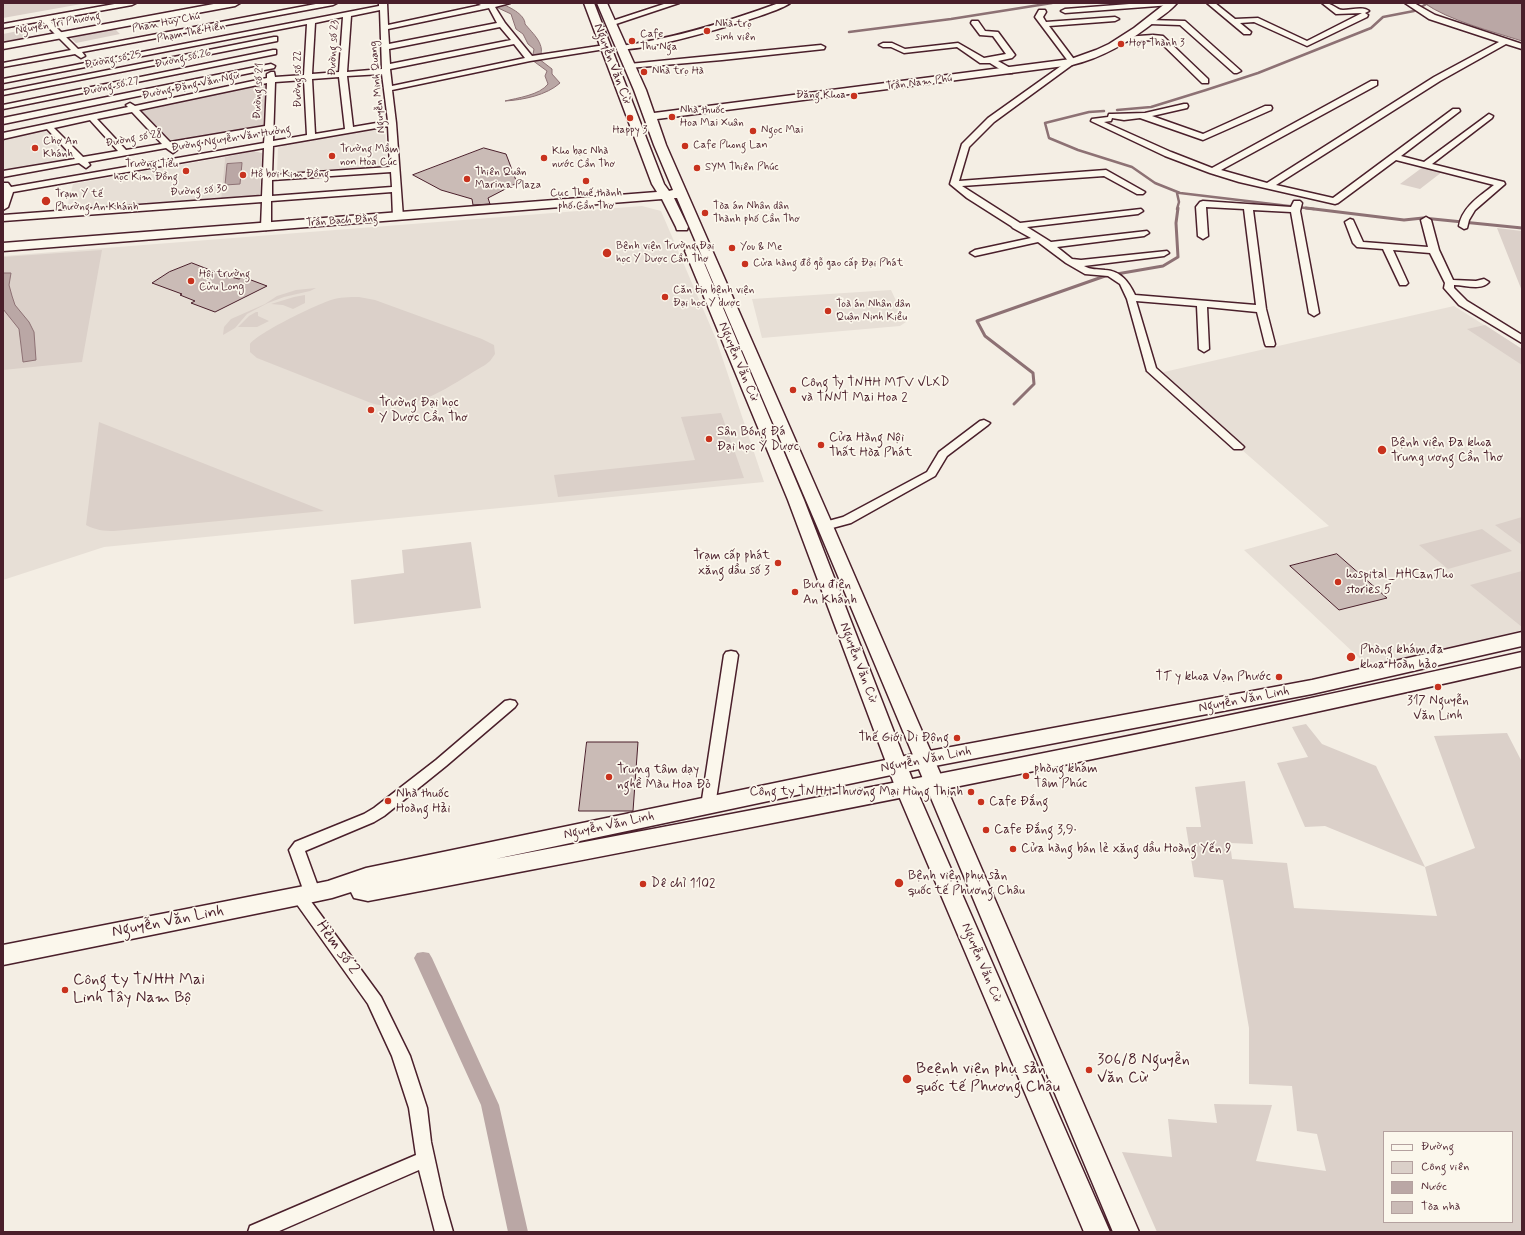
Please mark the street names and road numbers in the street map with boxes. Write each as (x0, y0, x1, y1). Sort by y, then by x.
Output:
street label: Nguyển Tri Phương (14, 10, 102, 38)
street label: Phan Huy Chú (131, 10, 201, 36)
street label: Phạm Thế Hiển (156, 20, 226, 46)
street label: Đường số 23 (326, 20, 342, 76)
street label: Nguyễn Văn Cừ (589, 22, 635, 106)
street label: Nguyễn Minh Quang (367, 40, 389, 134)
street label: Đường số 26 (154, 47, 212, 71)
street label: Đường số 25 (84, 48, 142, 72)
street label: Đường số 22 (292, 50, 306, 108)
street label: Đường số 21 (251, 63, 267, 119)
street label: Đường Đặng Văn Ngữ (141, 69, 241, 103)
street label: Trần Nam Phú (885, 72, 953, 94)
street label: Đường số 27 (82, 75, 140, 99)
street label: Đường Nguyễn Văn Hưởng (170, 123, 292, 155)
street label: Đường số 28 (105, 128, 163, 150)
street label: Đường số 30 (170, 182, 228, 200)
street label: Trần Bạch Đằng (306, 212, 378, 230)
street label: Nguyễn Văn Cừ (714, 320, 762, 404)
street label: Nguyễn Văn Cừ (835, 621, 881, 705)
street label: Nguyễn Văn Linh (1197, 684, 1291, 716)
street label: Nguyễn Văn Linh (879, 744, 973, 776)
street label: Nguyễn Văn Linh (562, 809, 656, 843)
street label: Nguyễn Văn Linh (110, 902, 226, 942)
street label: Hẻm số 2 (311, 917, 363, 979)
street label: Nguyễn Văn Cừ (957, 921, 1005, 1005)

